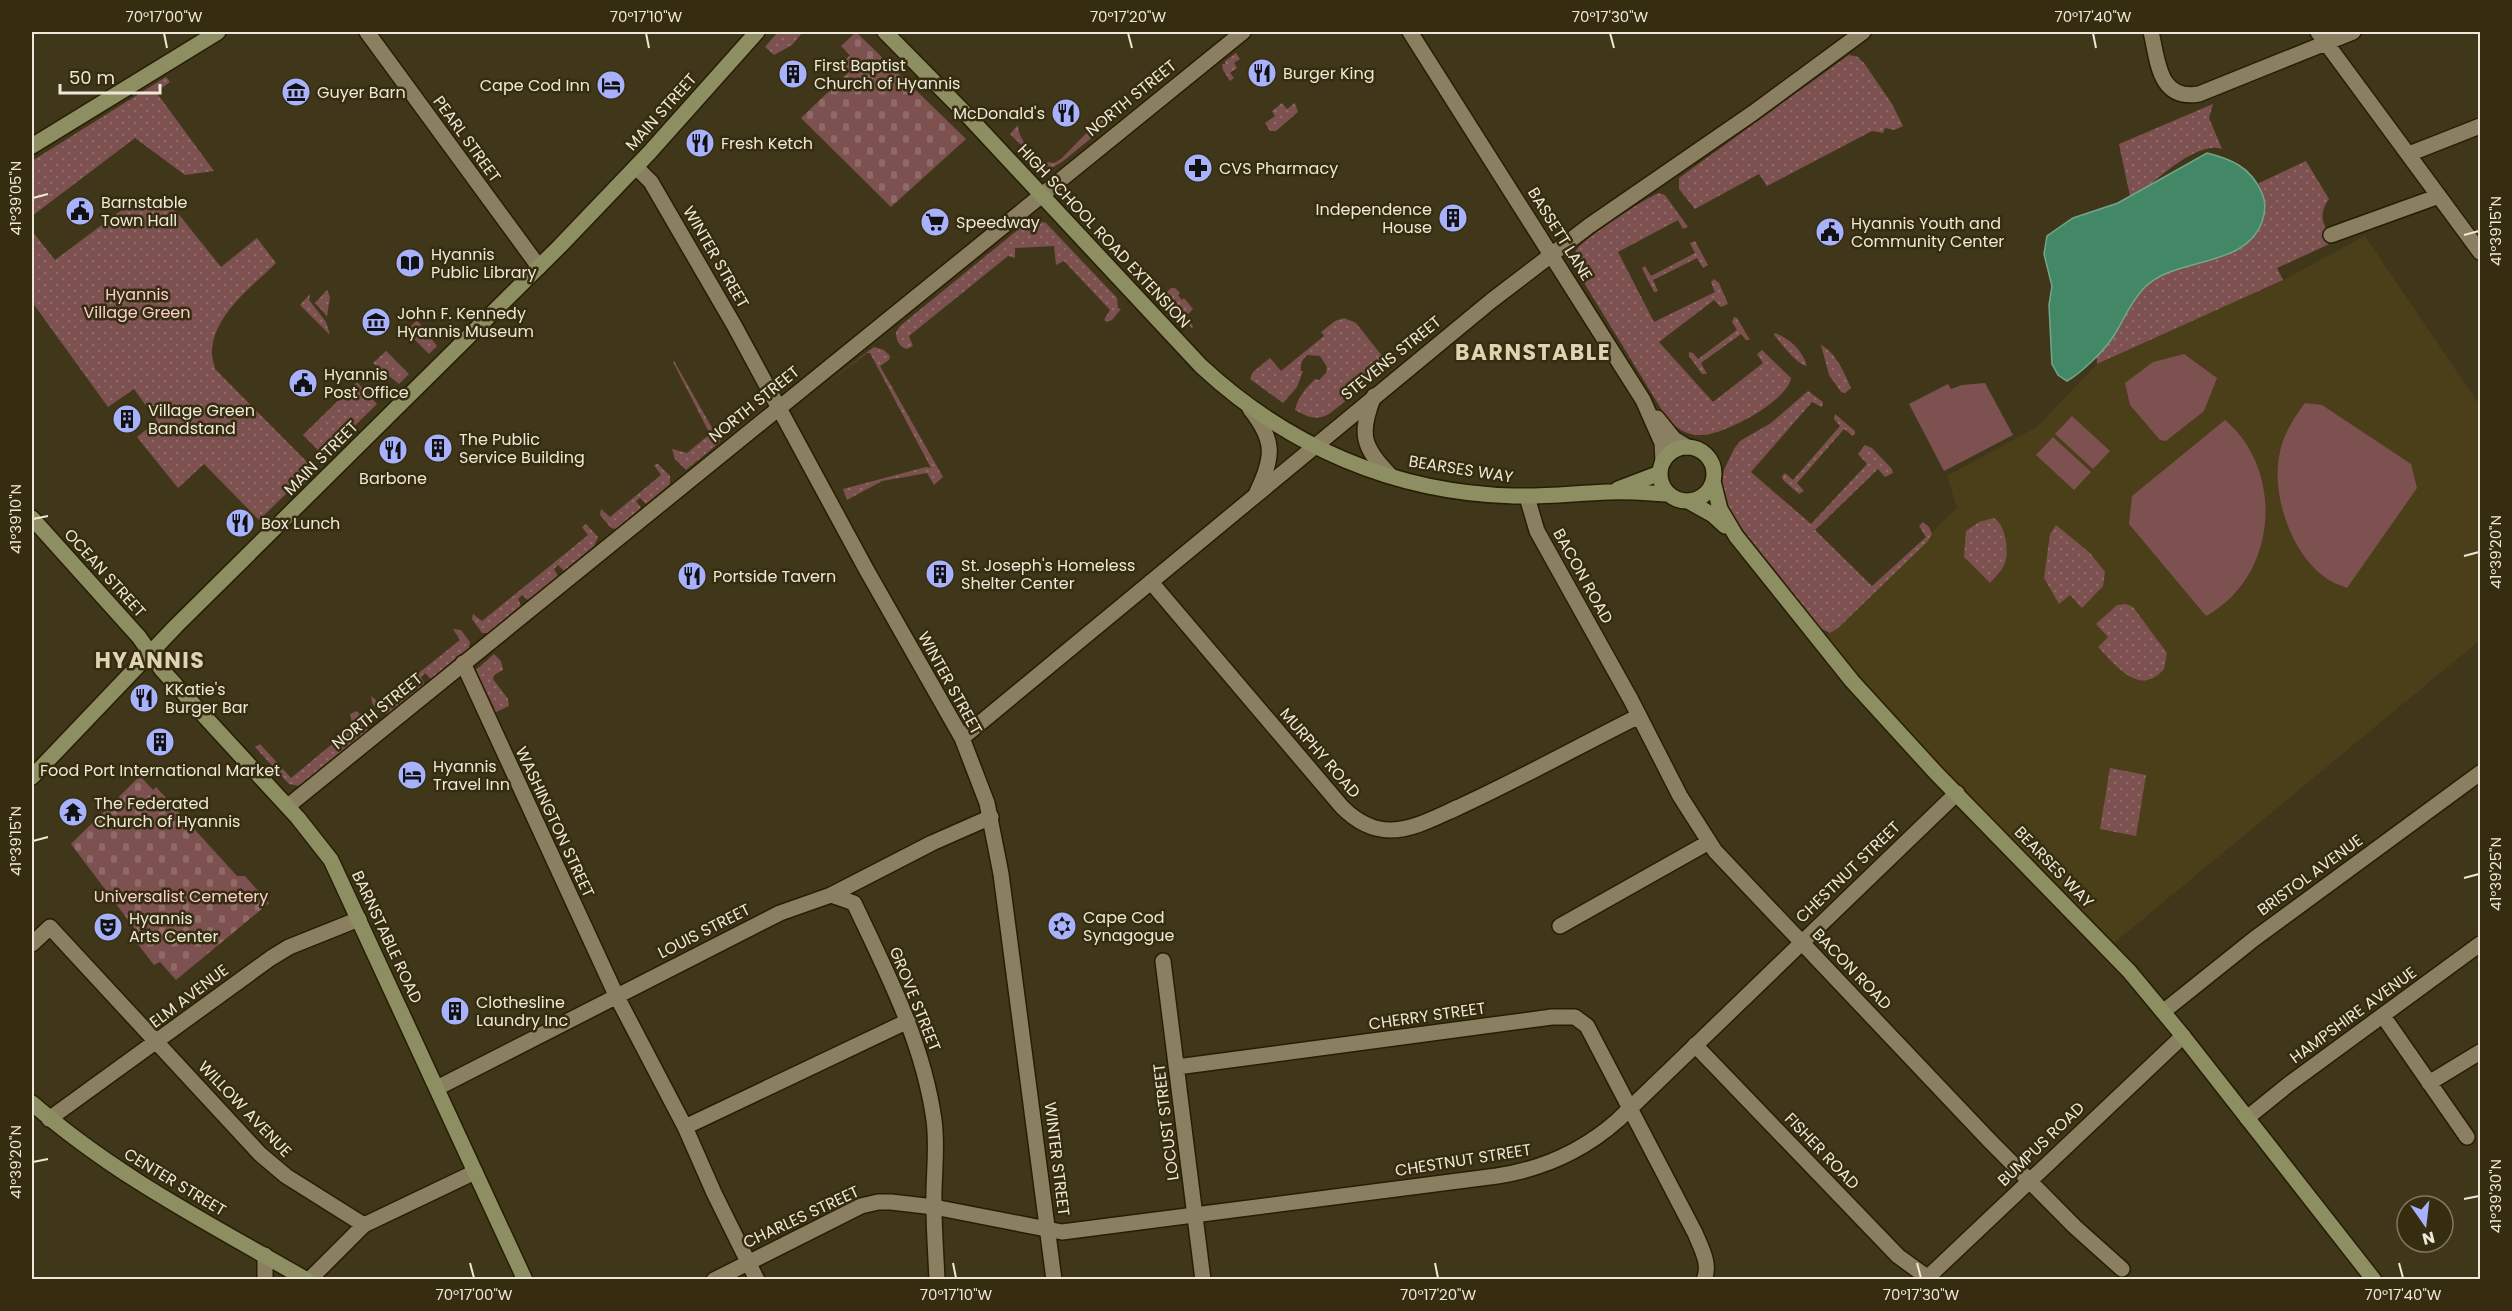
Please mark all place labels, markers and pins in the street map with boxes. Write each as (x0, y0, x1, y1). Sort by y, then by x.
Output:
place label: First Baptist Church of Hyannis (814, 54, 960, 95)
restaurant icon: Burger King (1246, 57, 1278, 89)
building icon: First Baptist Church of Hyannis (777, 58, 809, 90)
place label: Burger King (1283, 62, 1375, 85)
hotel icon: Cape Cod Inn (595, 69, 627, 101)
place label: Cape Cod Inn (480, 74, 590, 97)
museum icon: Guyer Barn (280, 76, 312, 108)
place label: Guyer Barn (317, 81, 406, 104)
restaurant icon: McDonald's (1050, 97, 1082, 129)
place label: McDonald's (953, 102, 1045, 125)
restaurant icon: Fresh Ketch (684, 127, 716, 159)
place label: Fresh Ketch (721, 132, 813, 155)
pharmacy icon: CVS Pharmacy (1182, 152, 1214, 184)
place label: CVS Pharmacy (1219, 157, 1338, 180)
place label: Barnstable Town Hall (101, 191, 188, 232)
public building icon: Barnstable Town Hall (64, 195, 96, 227)
place label: Independence House (1316, 198, 1432, 239)
building icon: Independence House (1437, 202, 1469, 234)
supermarket icon: Speedway (919, 206, 951, 238)
place label: Speedway (956, 211, 1040, 234)
place label: Hyannis Youth and Community Center (1851, 212, 2004, 253)
public building icon: Hyannis Youth and Community Center (1814, 216, 1846, 248)
place label: Hyannis Public Library (431, 243, 537, 284)
library icon: Hyannis Public Library (394, 247, 426, 279)
place label: John F. Kennedy Hyannis Museum (397, 302, 534, 343)
museum icon: John F. Kennedy Hyannis Museum (360, 306, 392, 338)
place label: Hyannis Post Office (324, 363, 409, 404)
public building icon: Hyannis Post Office (287, 367, 319, 399)
place label: Village Green Bandstand (148, 399, 255, 440)
building icon: Village Green Bandstand (111, 403, 143, 435)
place label: The Public Service Building (459, 428, 585, 469)
building icon: The Public Service Building (422, 432, 454, 464)
restaurant icon: Barbone (377, 434, 409, 466)
place label: Barbone (359, 467, 427, 490)
restaurant icon: Box Lunch (224, 507, 256, 539)
place label: Box Lunch (261, 512, 340, 535)
place label: St. Joseph's Homeless Shelter Center (961, 554, 1135, 595)
building icon: St. Joseph's Homeless Shelter Center (924, 558, 956, 590)
restaurant icon: Portside Tavern (676, 560, 708, 592)
place label: Portside Tavern (713, 565, 836, 588)
place label: KKatie's Burger Bar (165, 678, 249, 719)
restaurant icon: KKatie's Burger Bar (128, 682, 160, 714)
building icon: Food Port International Market (144, 726, 176, 758)
place label: Hyannis Travel Inn (433, 755, 510, 796)
place label: Food Port International Market (40, 759, 280, 782)
hotel icon: Hyannis Travel Inn (396, 759, 428, 791)
place label: The Federated Church of Hyannis (94, 792, 240, 833)
temple icon: The Federated Church of Hyannis (57, 796, 89, 828)
place label: Cape Cod Synagogue (1083, 906, 1175, 947)
place label: Hyannis Arts Center (129, 907, 218, 948)
synagogue icon: Cape Cod Synagogue (1046, 910, 1078, 942)
theatre icon: Hyannis Arts Center (92, 911, 124, 943)
place label: Clothesline Laundry Inc (476, 991, 568, 1032)
building icon: Clothesline Laundry Inc (439, 995, 471, 1027)

